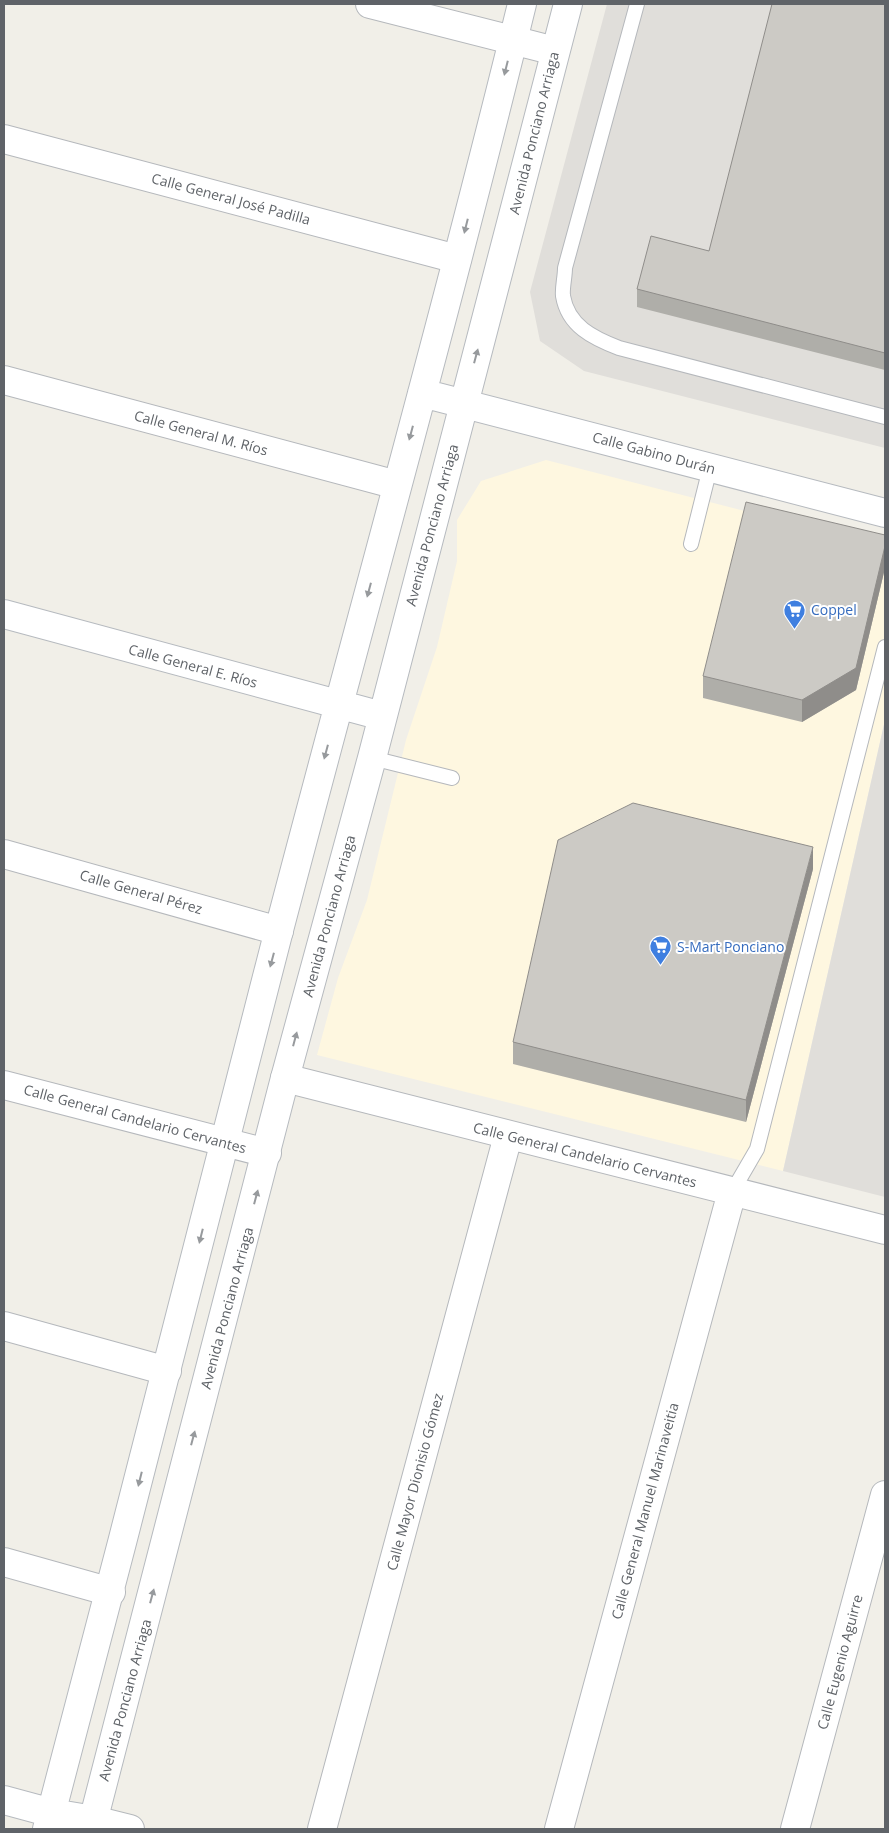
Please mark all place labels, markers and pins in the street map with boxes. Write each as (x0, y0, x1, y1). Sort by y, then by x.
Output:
supermarket icon: Coppel (783, 598, 807, 629)
place label: Coppel (811, 600, 857, 619)
supermarket icon: S-Mart Ponciano (649, 935, 673, 966)
place label: S-Mart Ponciano (677, 937, 784, 956)

